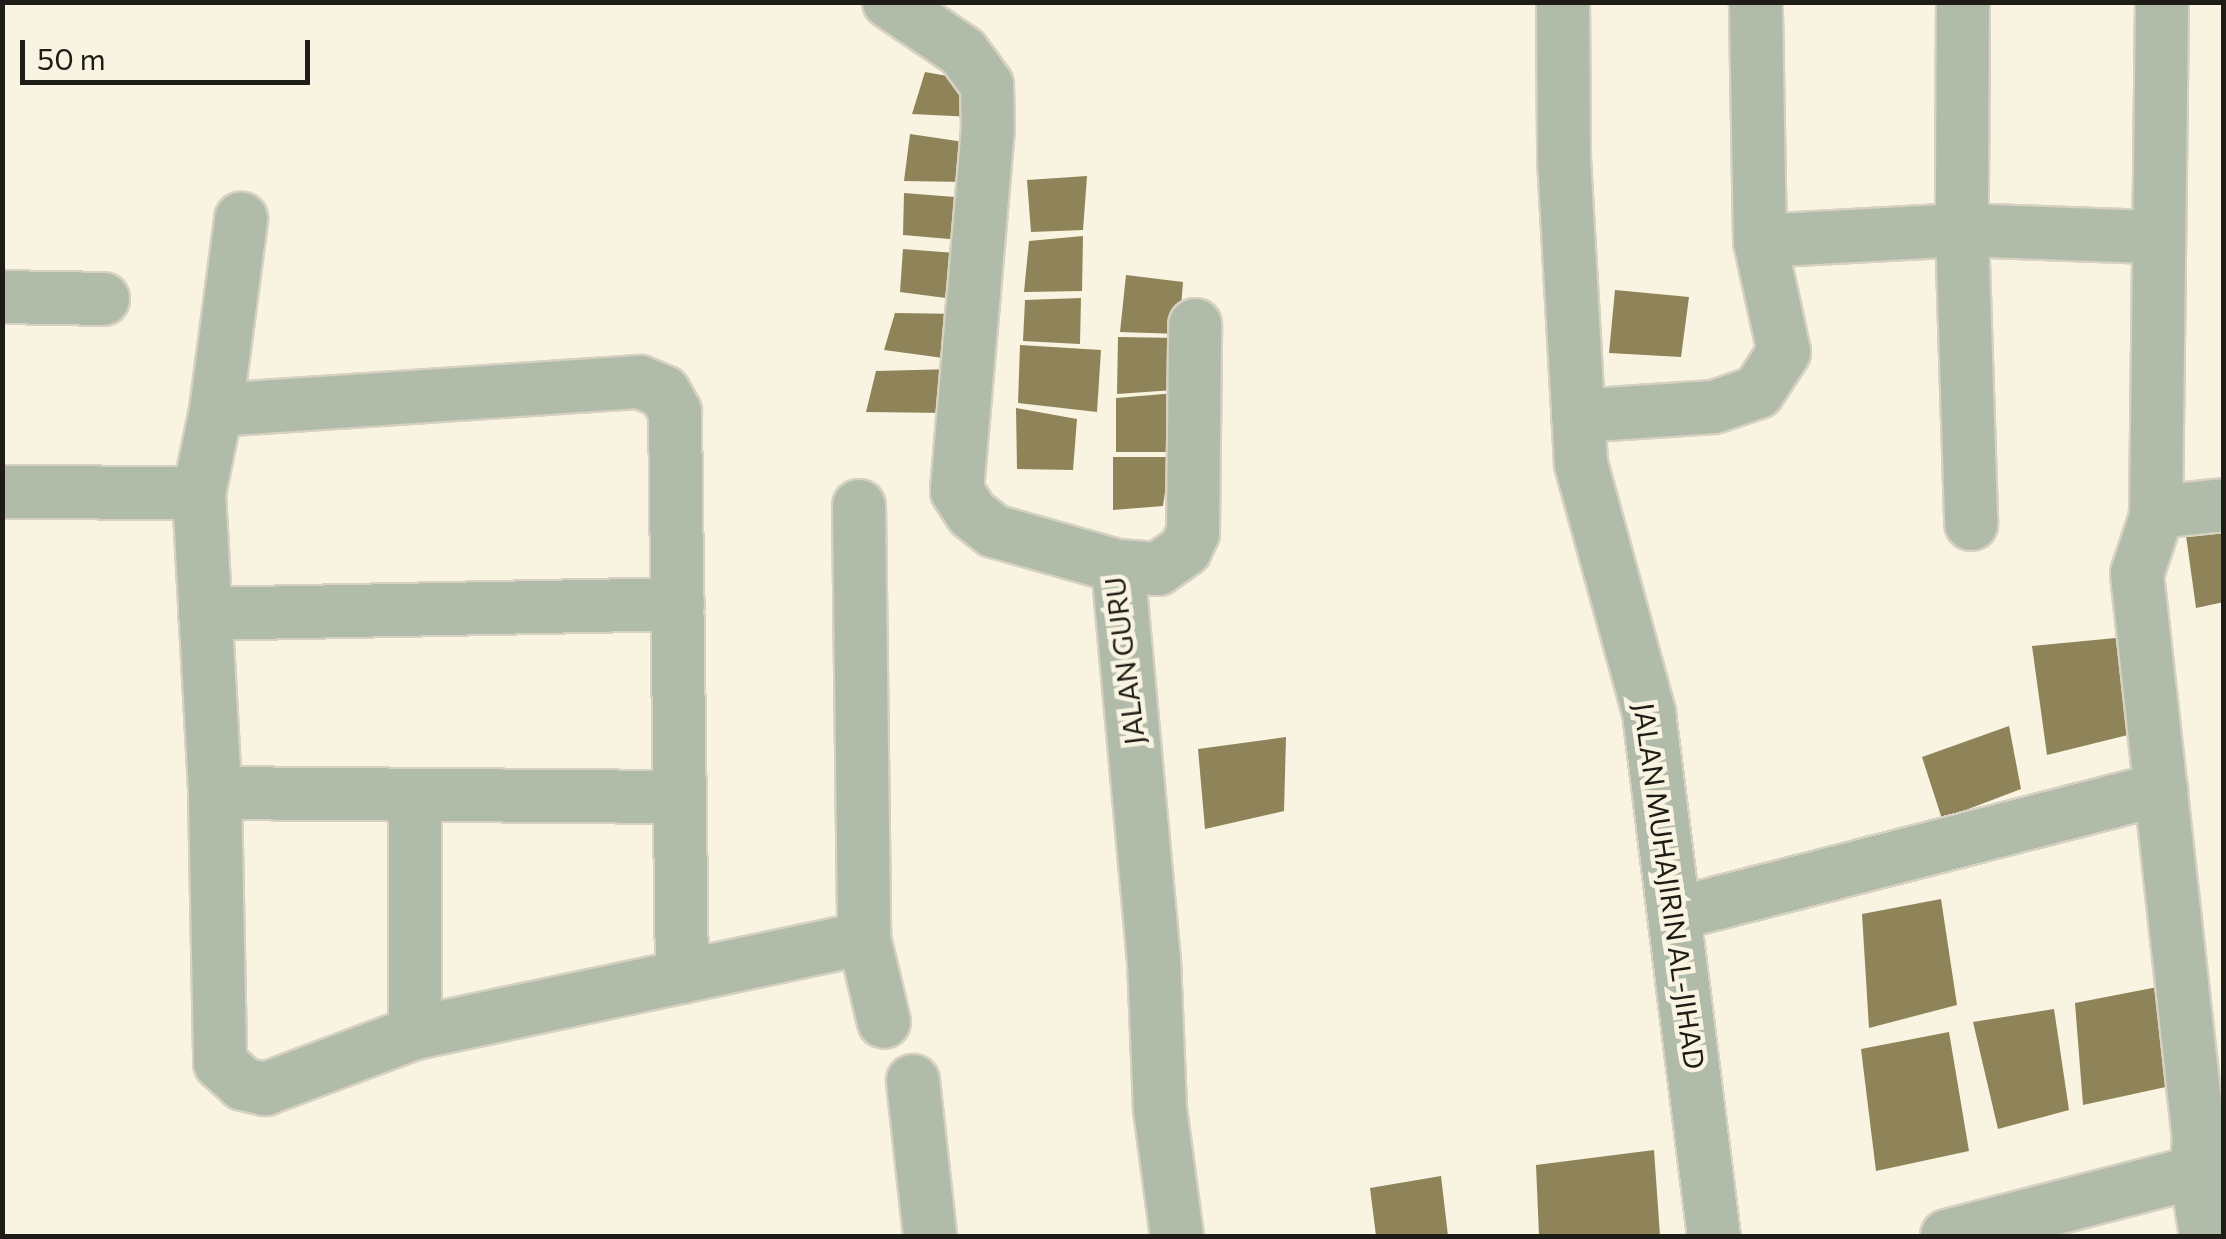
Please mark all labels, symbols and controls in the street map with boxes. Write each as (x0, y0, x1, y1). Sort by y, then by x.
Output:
scale bar (25, 20, 315, 82)
text: 50 m (37, 39, 106, 76)
street label: JALAN GURU (1097, 575, 1151, 747)
street label: JALAN MUHAJIRIN AL-JIHAD (1628, 701, 1712, 1071)

